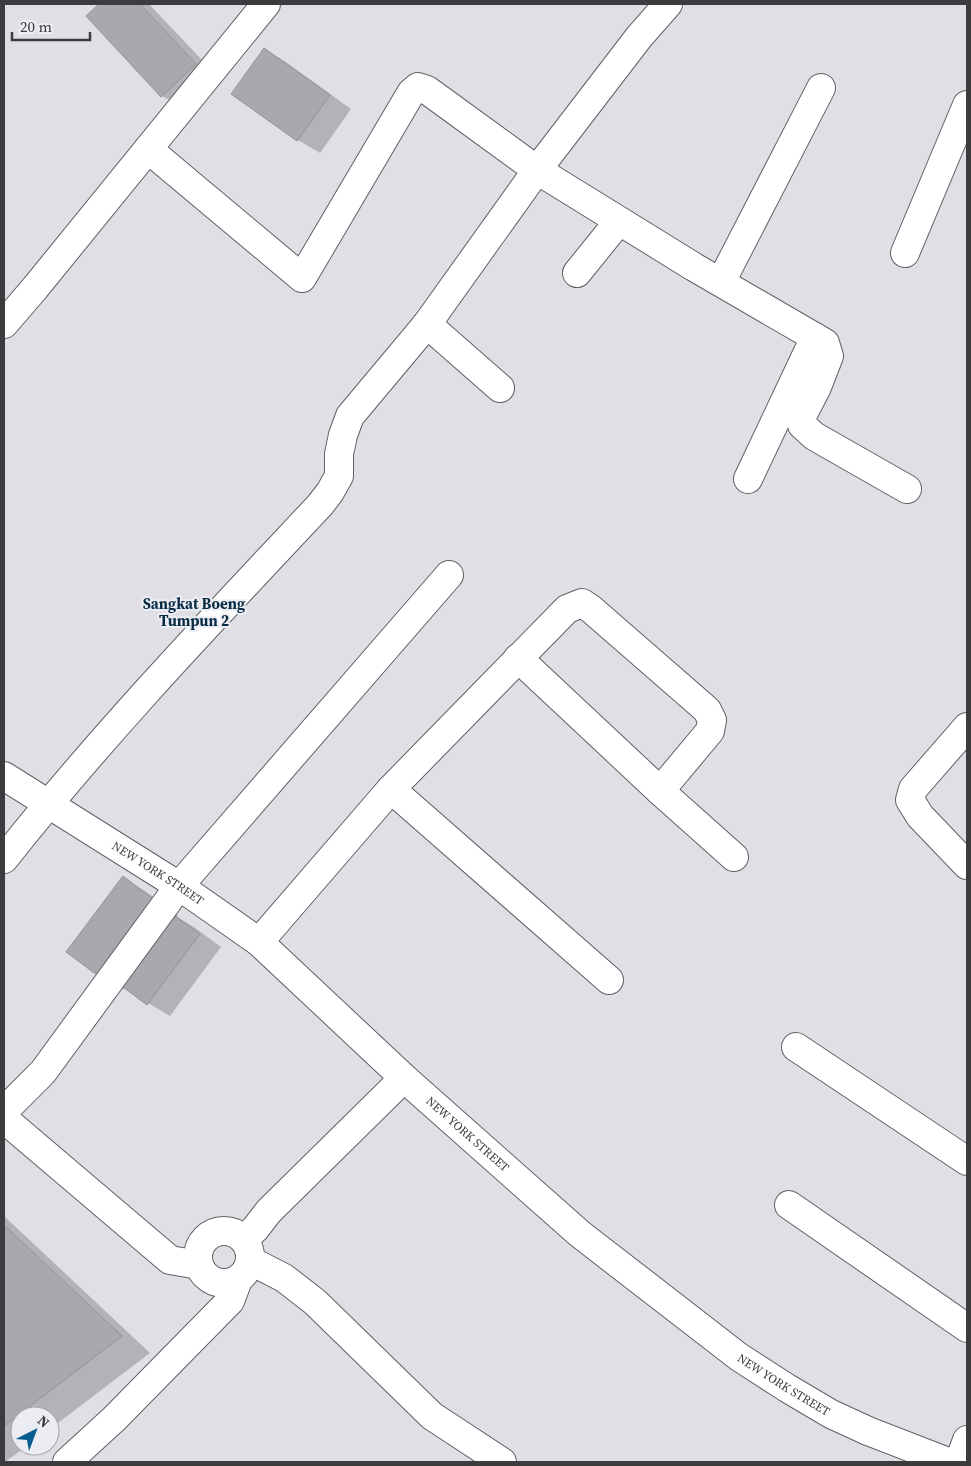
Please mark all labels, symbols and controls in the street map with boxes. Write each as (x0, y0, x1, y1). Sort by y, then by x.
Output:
scale bar (12, 10, 90, 42)
text: 20 m (20, 16, 52, 37)
district label: Sangkat Boeng Tumpun 2 (143, 593, 245, 631)
street label: NEW YORK STREET (109, 838, 207, 909)
street label: NEW YORK STREET (423, 1093, 513, 1176)
street label: NEW YORK STREET (734, 1350, 833, 1420)
north arrow (10, 1406, 60, 1456)
text: N (33, 1410, 54, 1432)

